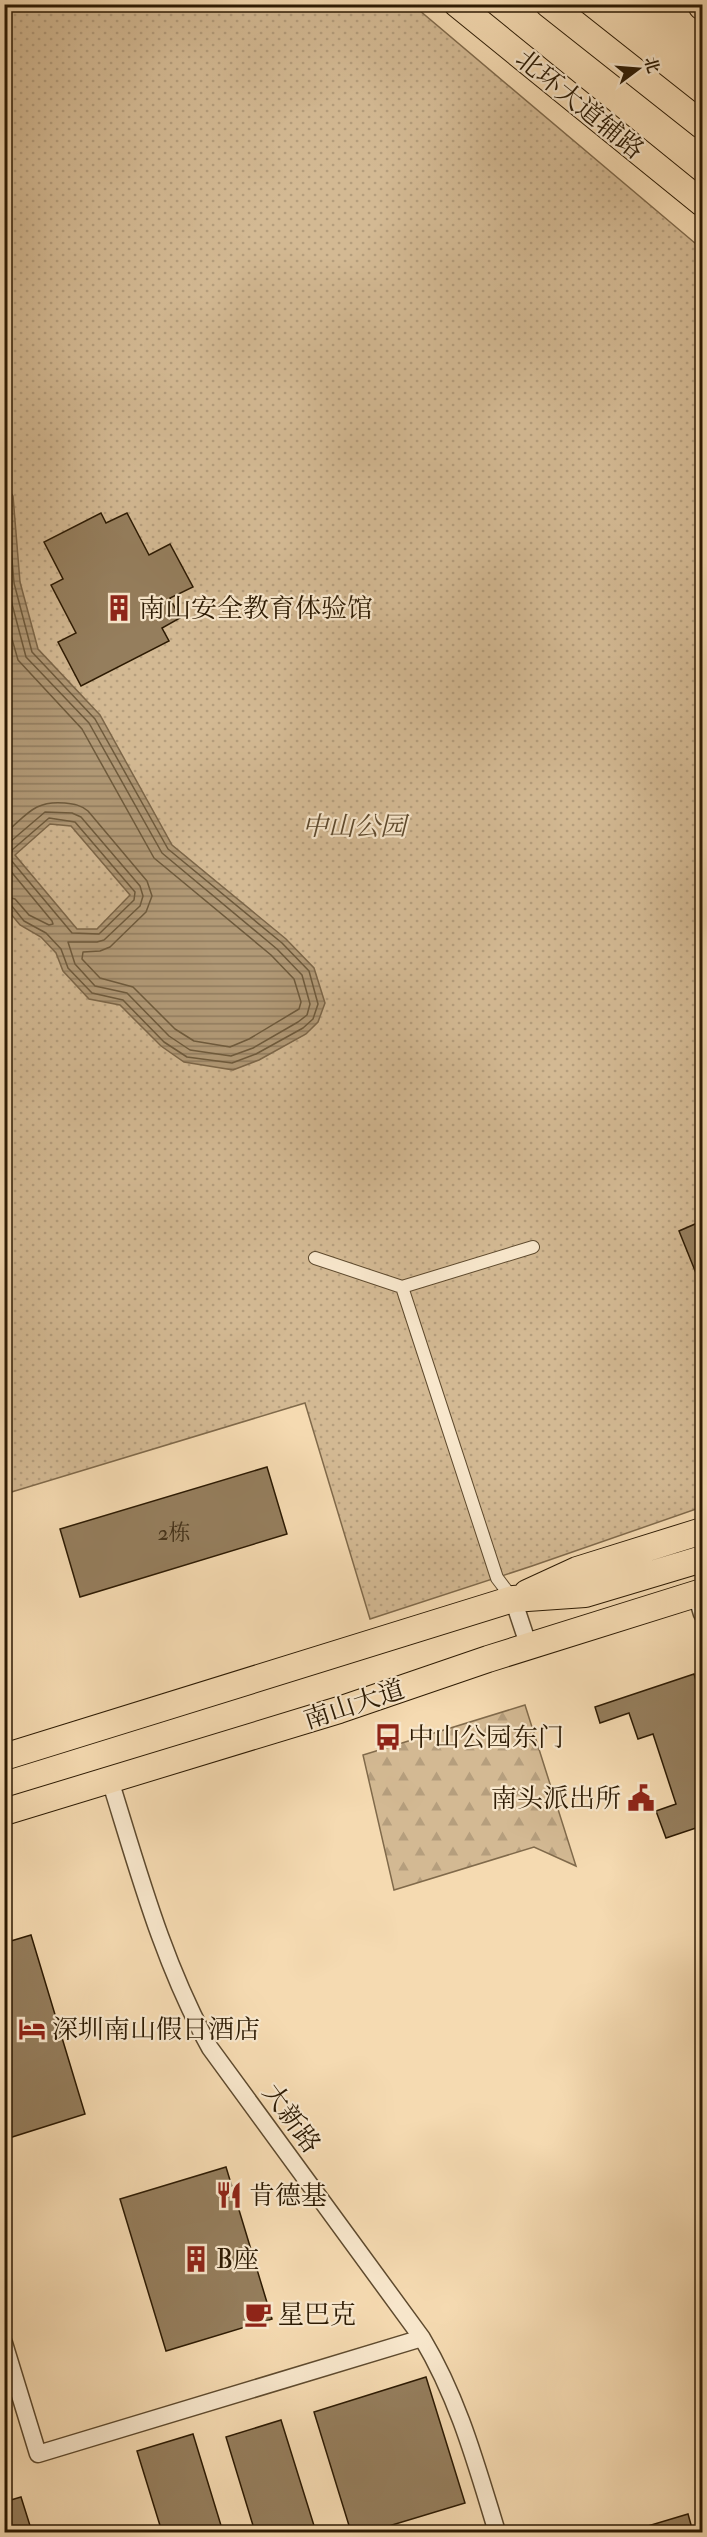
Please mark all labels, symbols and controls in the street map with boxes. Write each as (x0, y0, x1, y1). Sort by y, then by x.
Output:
north arrow (608, 39, 668, 99)
street label: 北环大道辅路 (510, 43, 650, 165)
building icon: 南山安全教育体验馆 (104, 593, 134, 623)
place label: 南山安全教育体验馆 (139, 593, 373, 625)
park label: 中山公园 (302, 811, 410, 843)
house number: 2栋 (157, 1519, 191, 1547)
street label: 南山大道 (300, 1674, 409, 1736)
bus stop icon: 中山公园东门 (373, 1722, 403, 1752)
place label: 中山公园东门 (408, 1722, 564, 1754)
place label: 南头派出所 (491, 1783, 621, 1815)
public building icon: 南头派出所 (626, 1783, 656, 1813)
hotel icon: 深圳南山假日酒店 (17, 2014, 47, 2044)
place label: 深圳南山假日酒店 (52, 2014, 260, 2046)
street label: 大新路 (255, 2078, 327, 2160)
restaurant icon: 肯德基 (214, 2180, 244, 2210)
place label: 肯德基 (249, 2180, 327, 2212)
building icon: B座 (181, 2244, 211, 2274)
place label: B座 (216, 2244, 259, 2276)
cafe icon: 星巴克 (243, 2299, 273, 2329)
place label: 星巴克 (278, 2299, 356, 2331)

